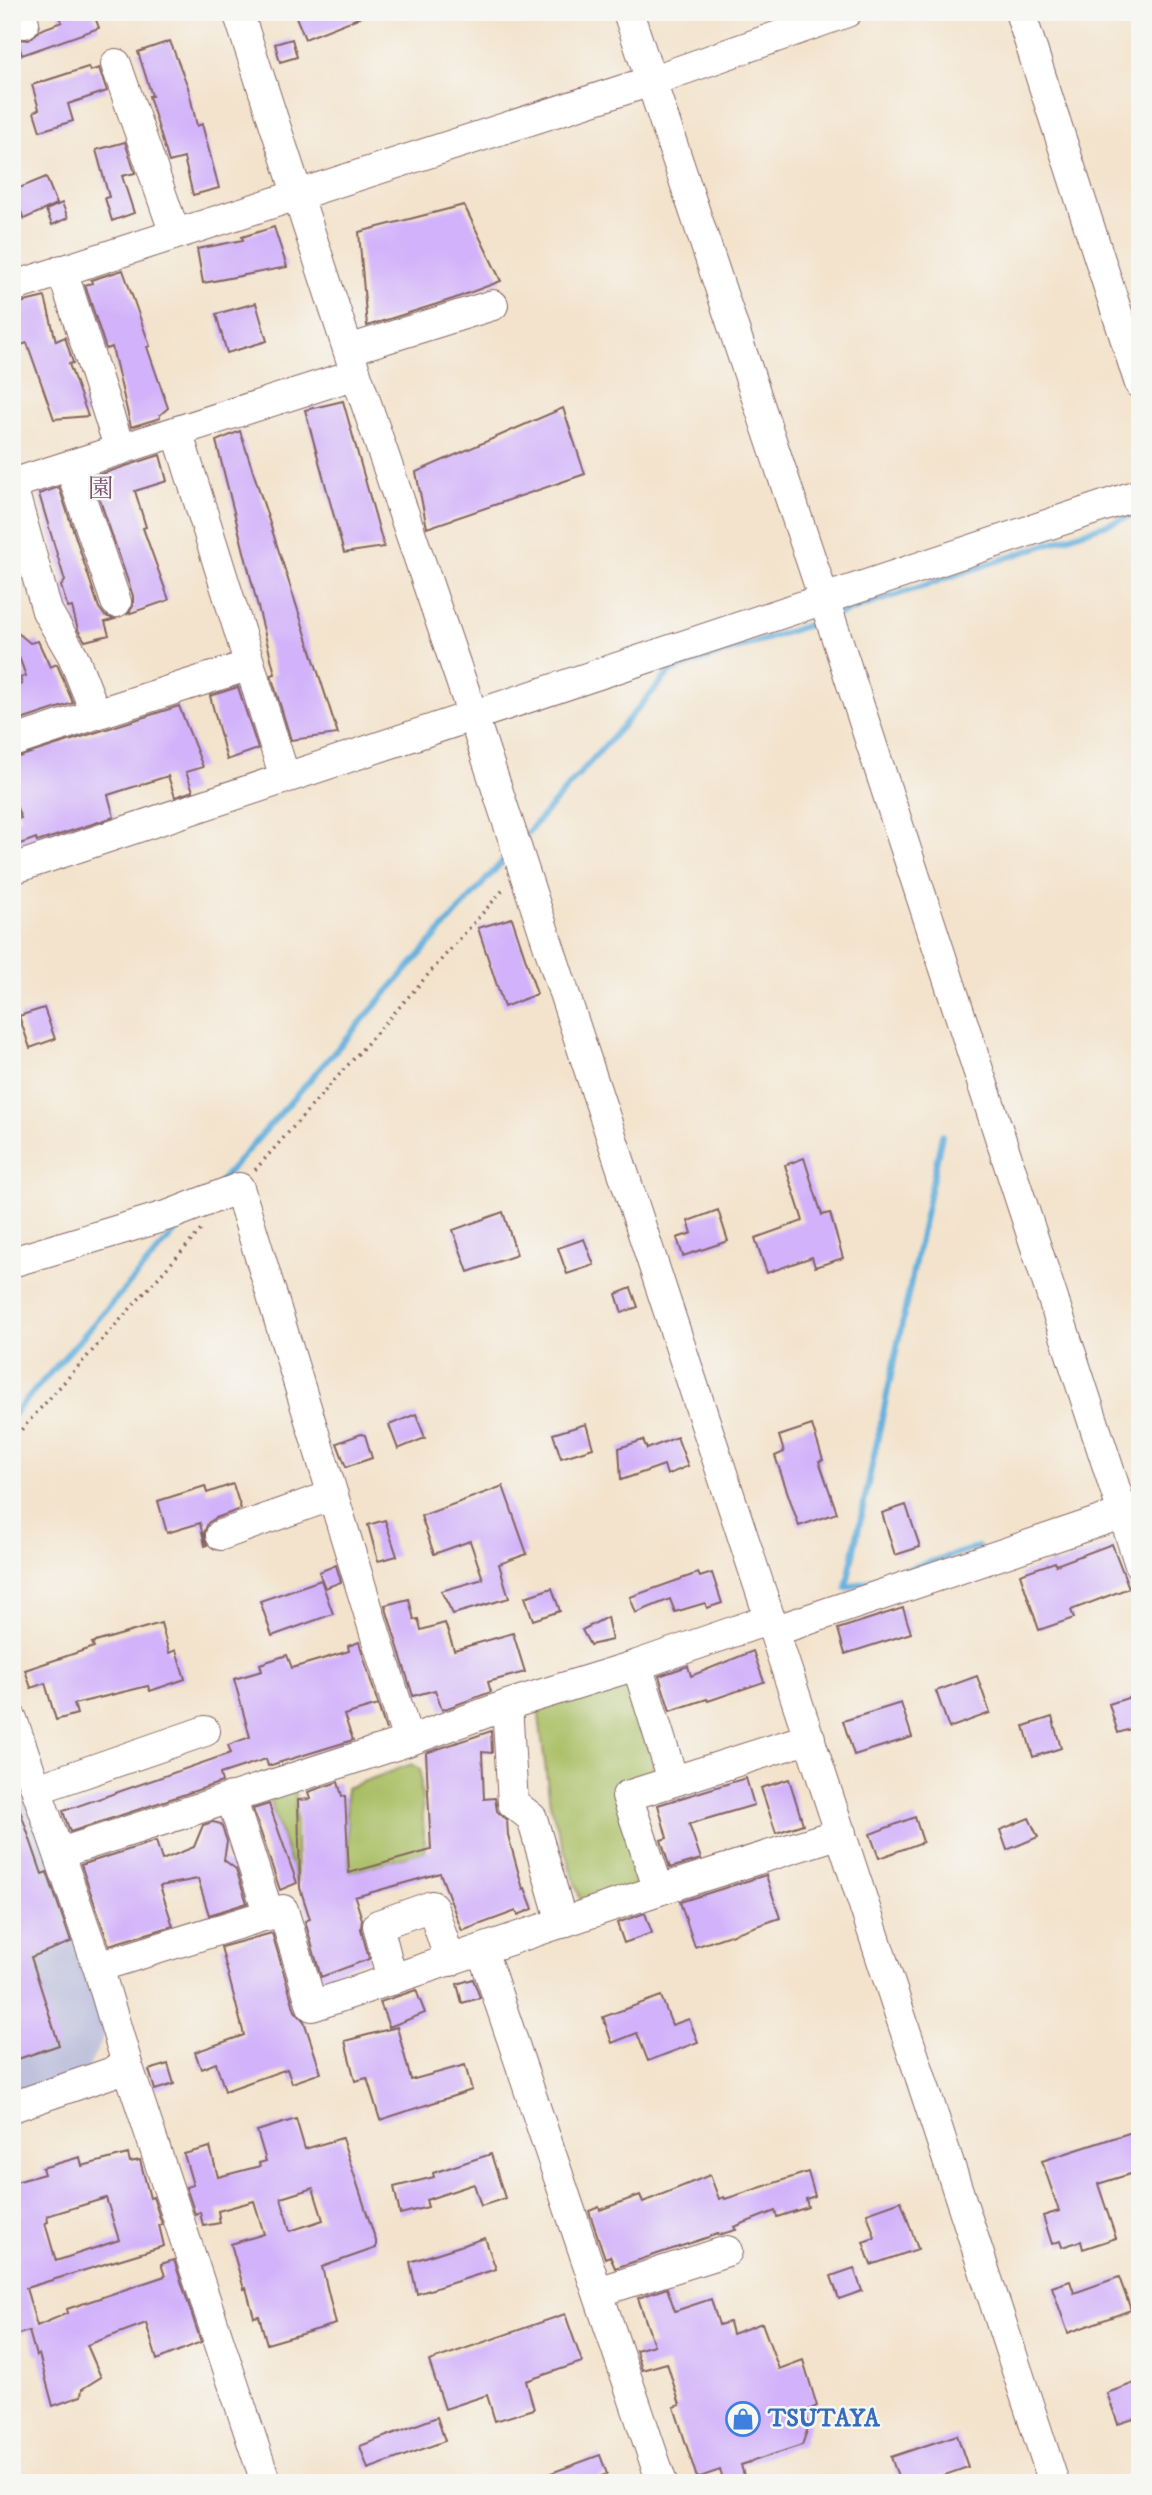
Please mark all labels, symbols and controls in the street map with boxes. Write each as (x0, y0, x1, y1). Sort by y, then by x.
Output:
district label: 園 (88, 473, 114, 506)
shop icon: TSUTAYA (724, 2400, 762, 2438)
place label: TSUTAYA (767, 2404, 880, 2434)

